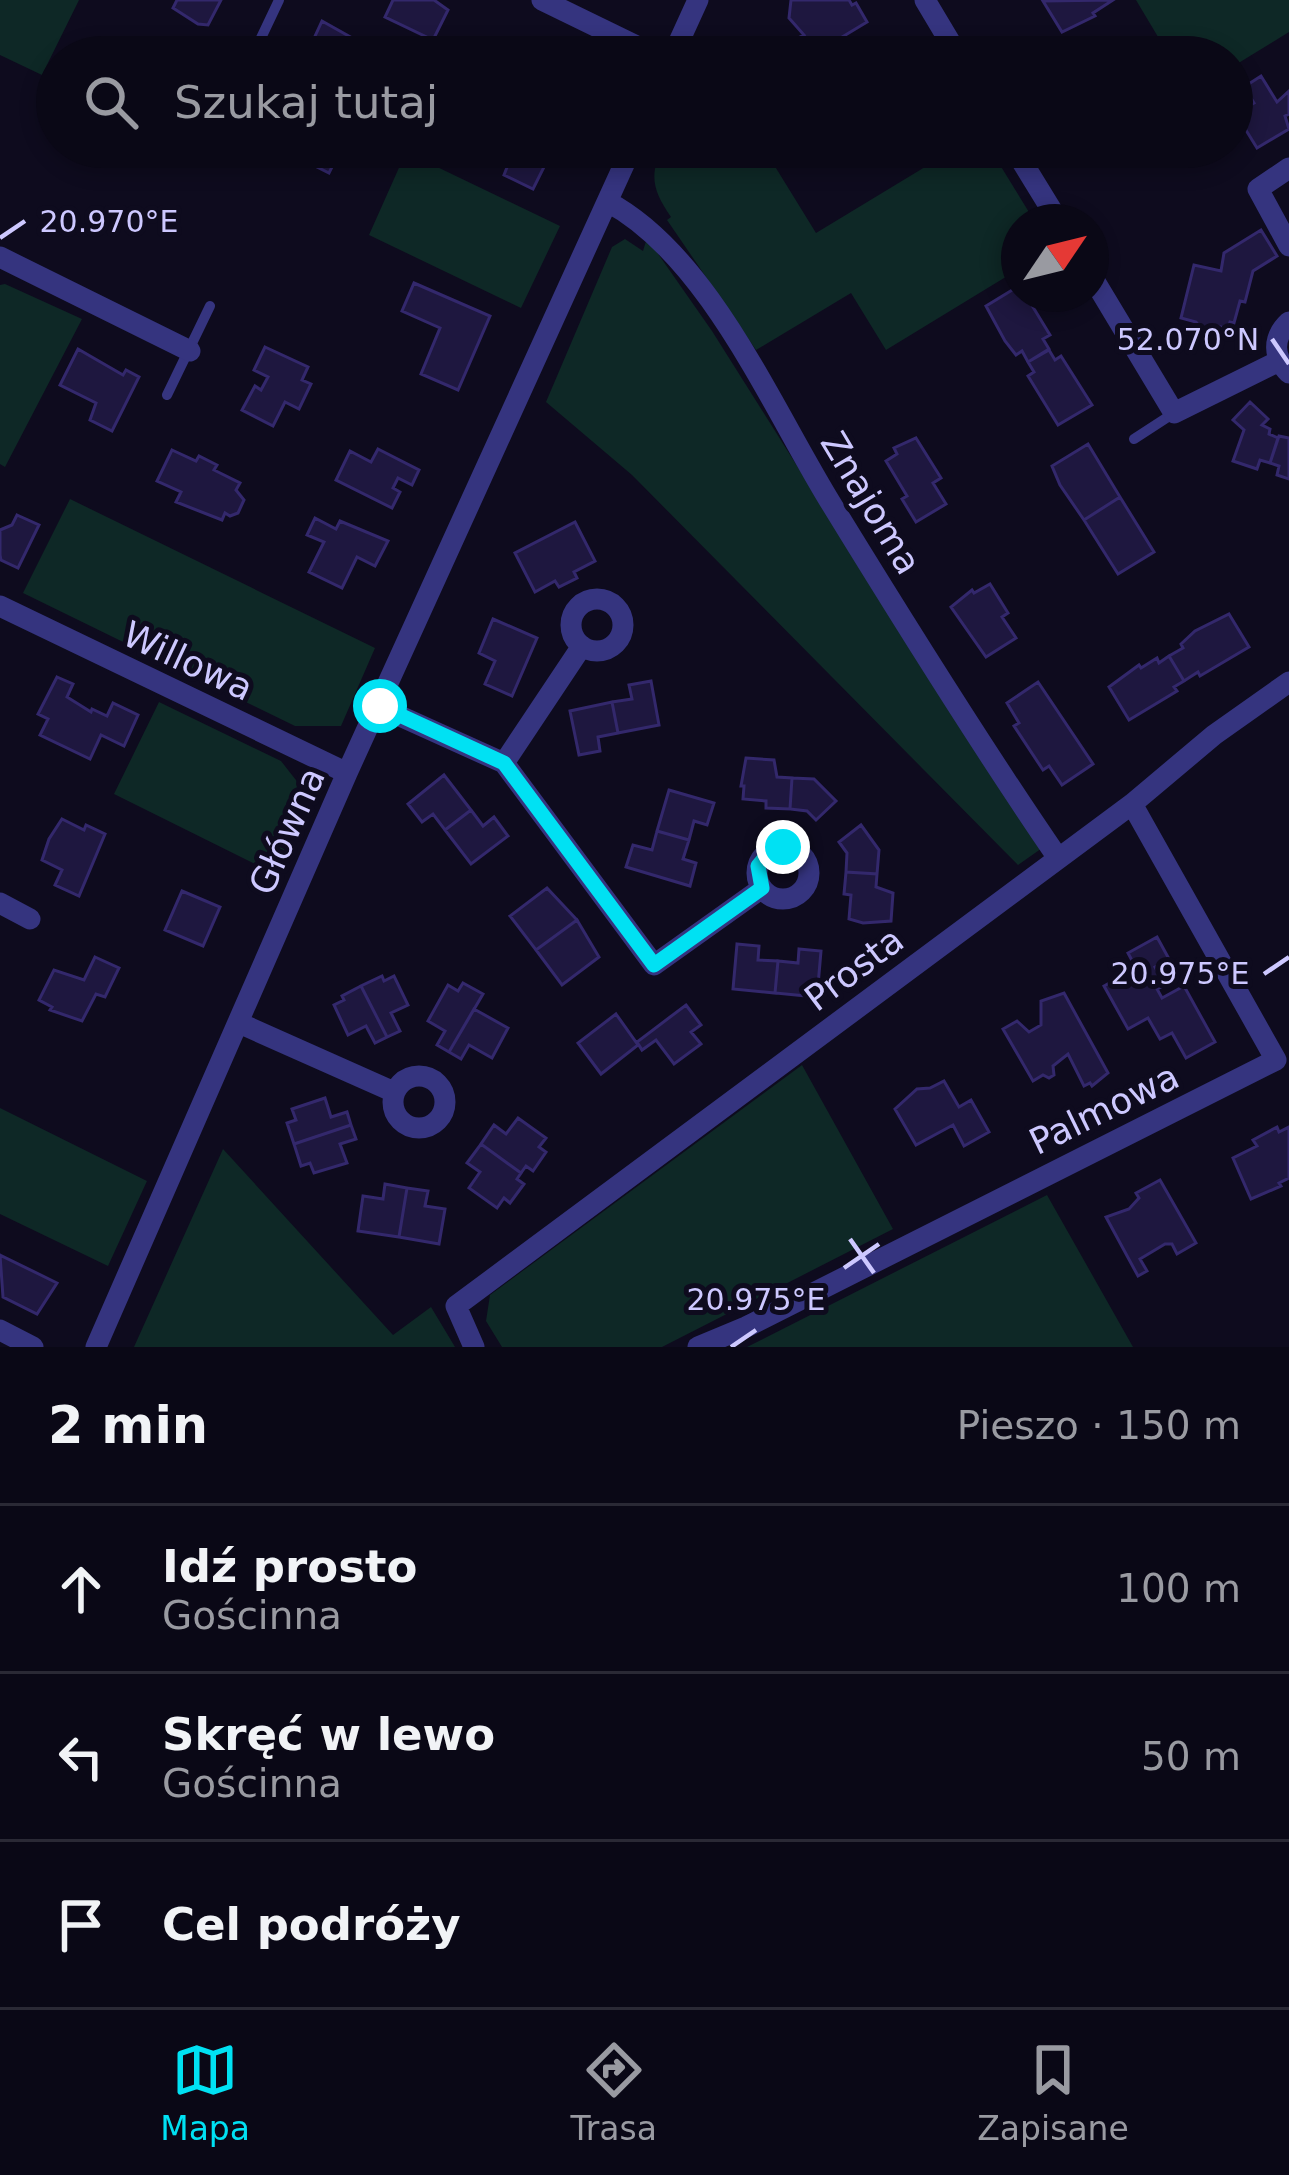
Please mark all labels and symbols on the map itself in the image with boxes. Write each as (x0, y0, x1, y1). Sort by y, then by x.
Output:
text: 20.970°E (40, 204, 178, 239)
north arrow (1001, 204, 1109, 312)
text: 52.070°N (1117, 322, 1259, 357)
street label: Znajoma (813, 424, 929, 582)
street label: Willowa (117, 613, 259, 709)
route start (353, 679, 407, 733)
street label: Główna (241, 761, 333, 901)
route end (756, 820, 810, 874)
street label: Prosta (797, 919, 911, 1019)
text: 20.975°E (1111, 956, 1249, 991)
street label: Palmowa (1023, 1055, 1185, 1163)
text: 20.975°E (687, 1282, 825, 1317)

